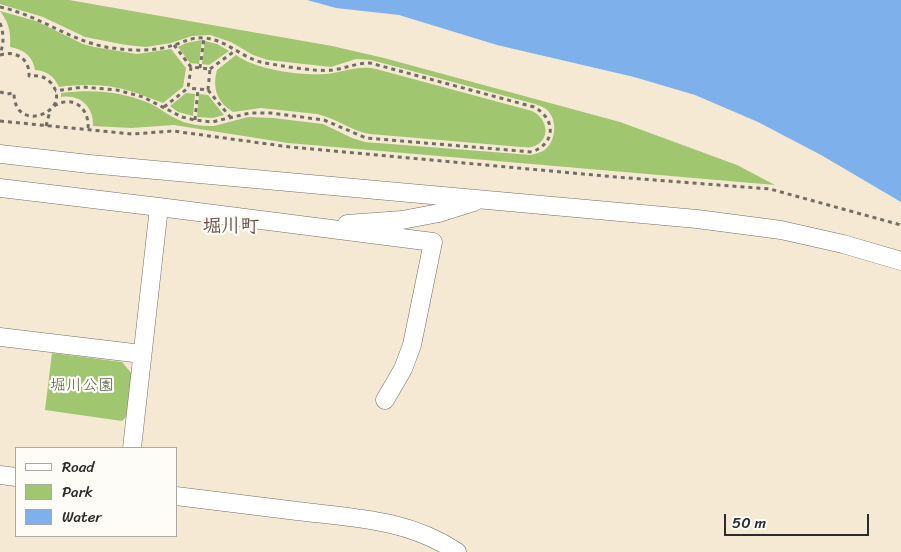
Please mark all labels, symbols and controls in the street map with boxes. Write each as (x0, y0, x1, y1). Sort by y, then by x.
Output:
district label: 堀川町 (203, 216, 259, 238)
park label: 堀川公園 (50, 376, 114, 396)
legend (15, 447, 178, 537)
text: Road (62, 454, 94, 480)
text: Park (62, 479, 93, 505)
text: Water (62, 504, 102, 530)
scale bar (726, 504, 871, 536)
text: 50 m (732, 510, 766, 536)

